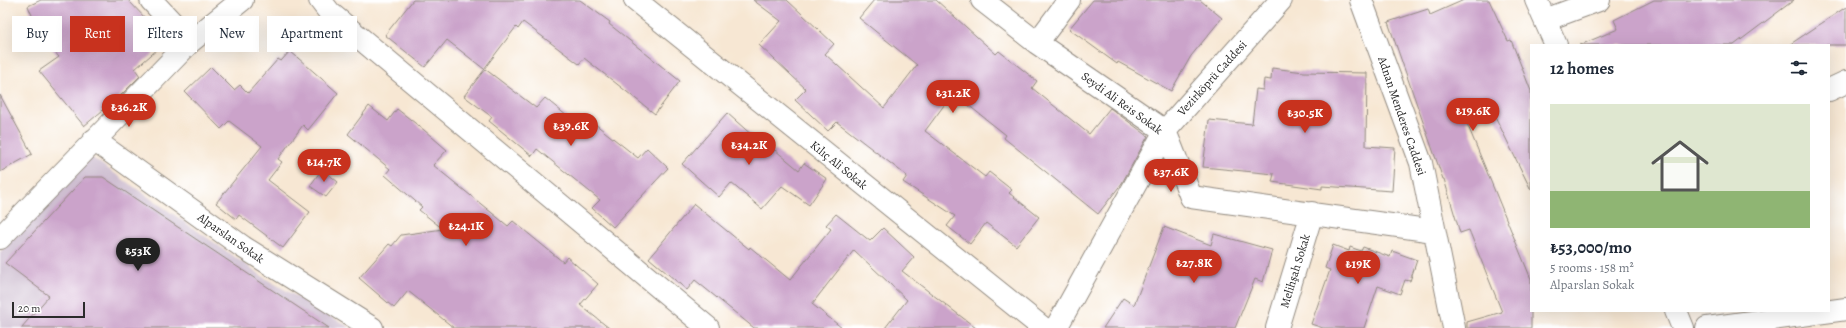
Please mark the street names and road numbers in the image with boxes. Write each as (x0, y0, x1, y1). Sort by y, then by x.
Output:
street label: Vezirköprü Caddesi (1173, 37, 1250, 120)
street label: Adnan Menderes Caddesi (1374, 53, 1430, 178)
street label: Seydi Ali Reis Sokak (1078, 68, 1166, 138)
street label: Kılıç Ali Sokak (807, 137, 871, 193)
street label: Alparslan Sokak (194, 209, 268, 267)
street label: Melihşah Sokak (1276, 232, 1314, 310)

